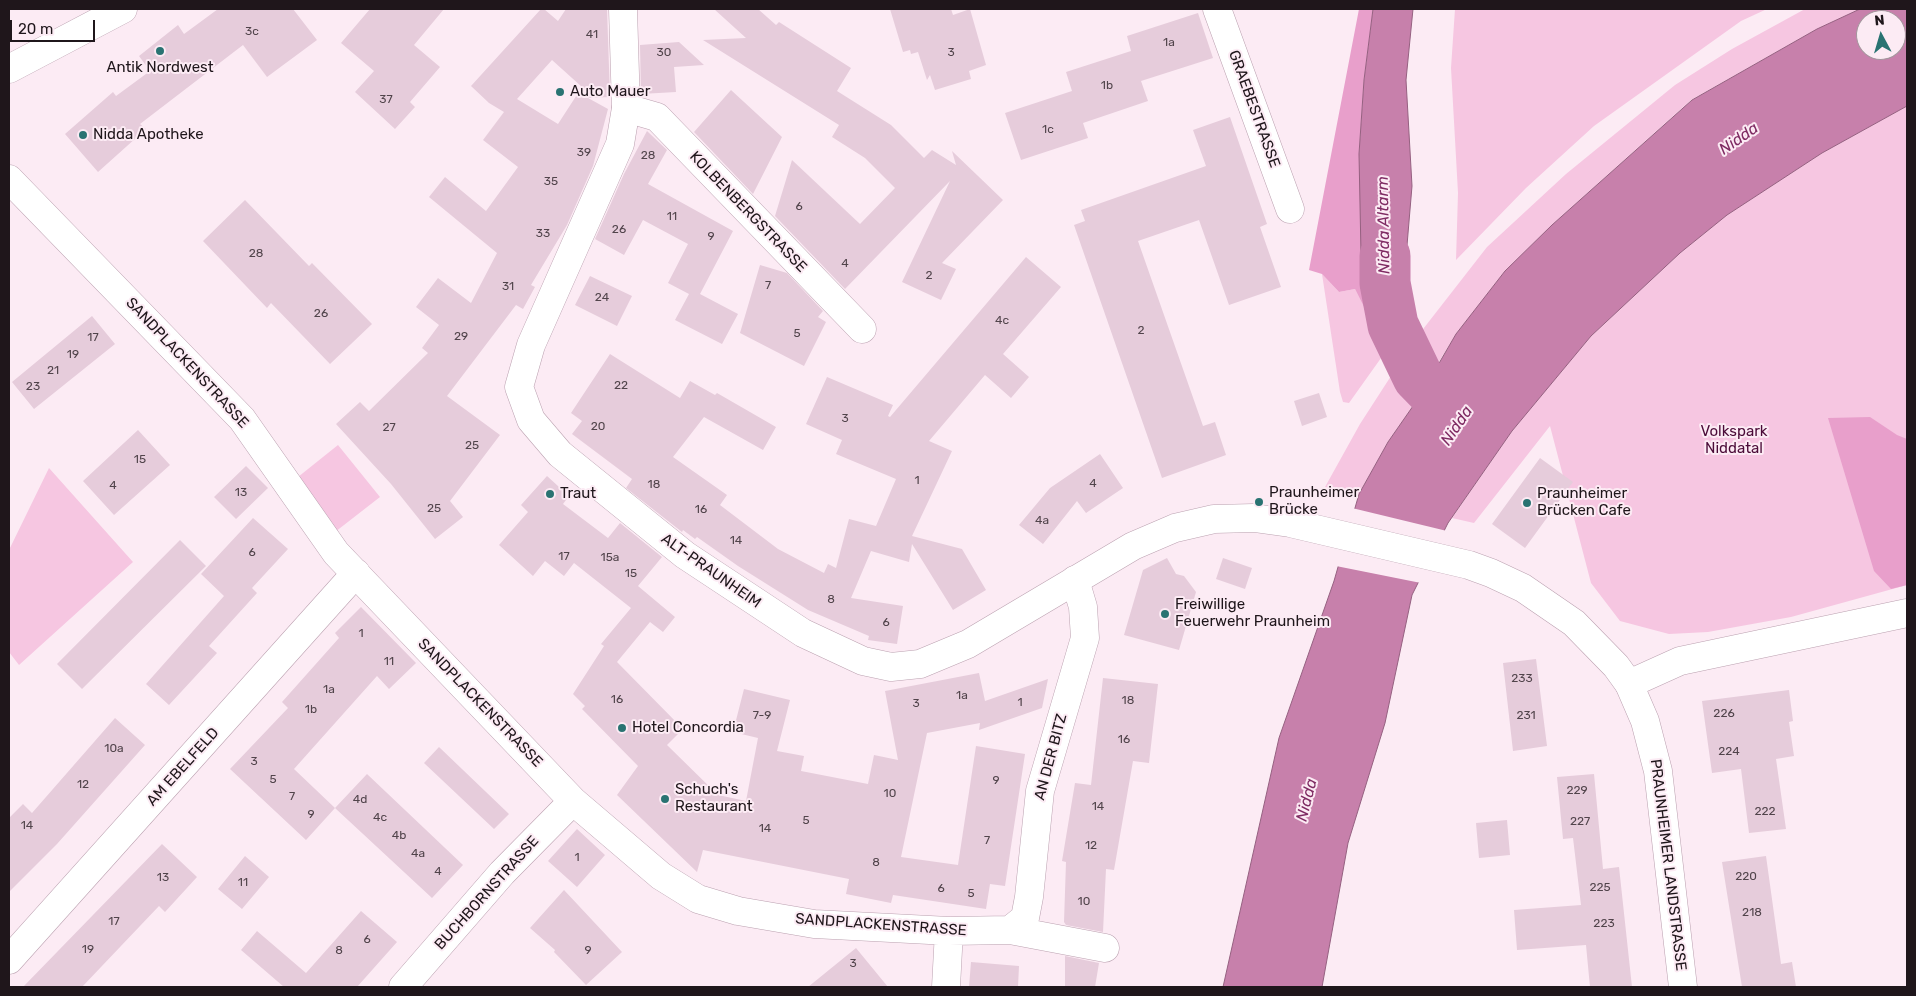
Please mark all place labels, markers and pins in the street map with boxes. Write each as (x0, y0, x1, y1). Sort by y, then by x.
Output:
marker: Antik Nordwest (154, 45, 166, 57)
place label: Antik Nordwest (106, 59, 214, 77)
place label: Auto Mauer (570, 83, 650, 101)
marker: Auto Mauer (554, 86, 566, 98)
place label: Nidda Apotheke (93, 126, 204, 144)
marker: Nidda Apotheke (77, 129, 89, 141)
place label: Praunheimer Brücke (1269, 484, 1359, 519)
place label: Traut (560, 485, 596, 503)
place label: Praunheimer Brücken Cafe (1537, 485, 1631, 520)
marker: Traut (544, 488, 556, 500)
marker: Praunheimer Brücke (1253, 496, 1265, 508)
marker: Praunheimer Brücken Cafe (1521, 497, 1533, 509)
place label: Freiwillige Feuerwehr Praunheim (1175, 596, 1330, 631)
marker: Freiwillige Feuerwehr Praunheim (1159, 608, 1171, 620)
place label: Hotel Concordia (632, 719, 744, 737)
marker: Hotel Concordia (616, 722, 628, 734)
place label: Schuch's Restaurant (675, 781, 753, 816)
marker: Schuch's Restaurant (659, 793, 671, 805)

